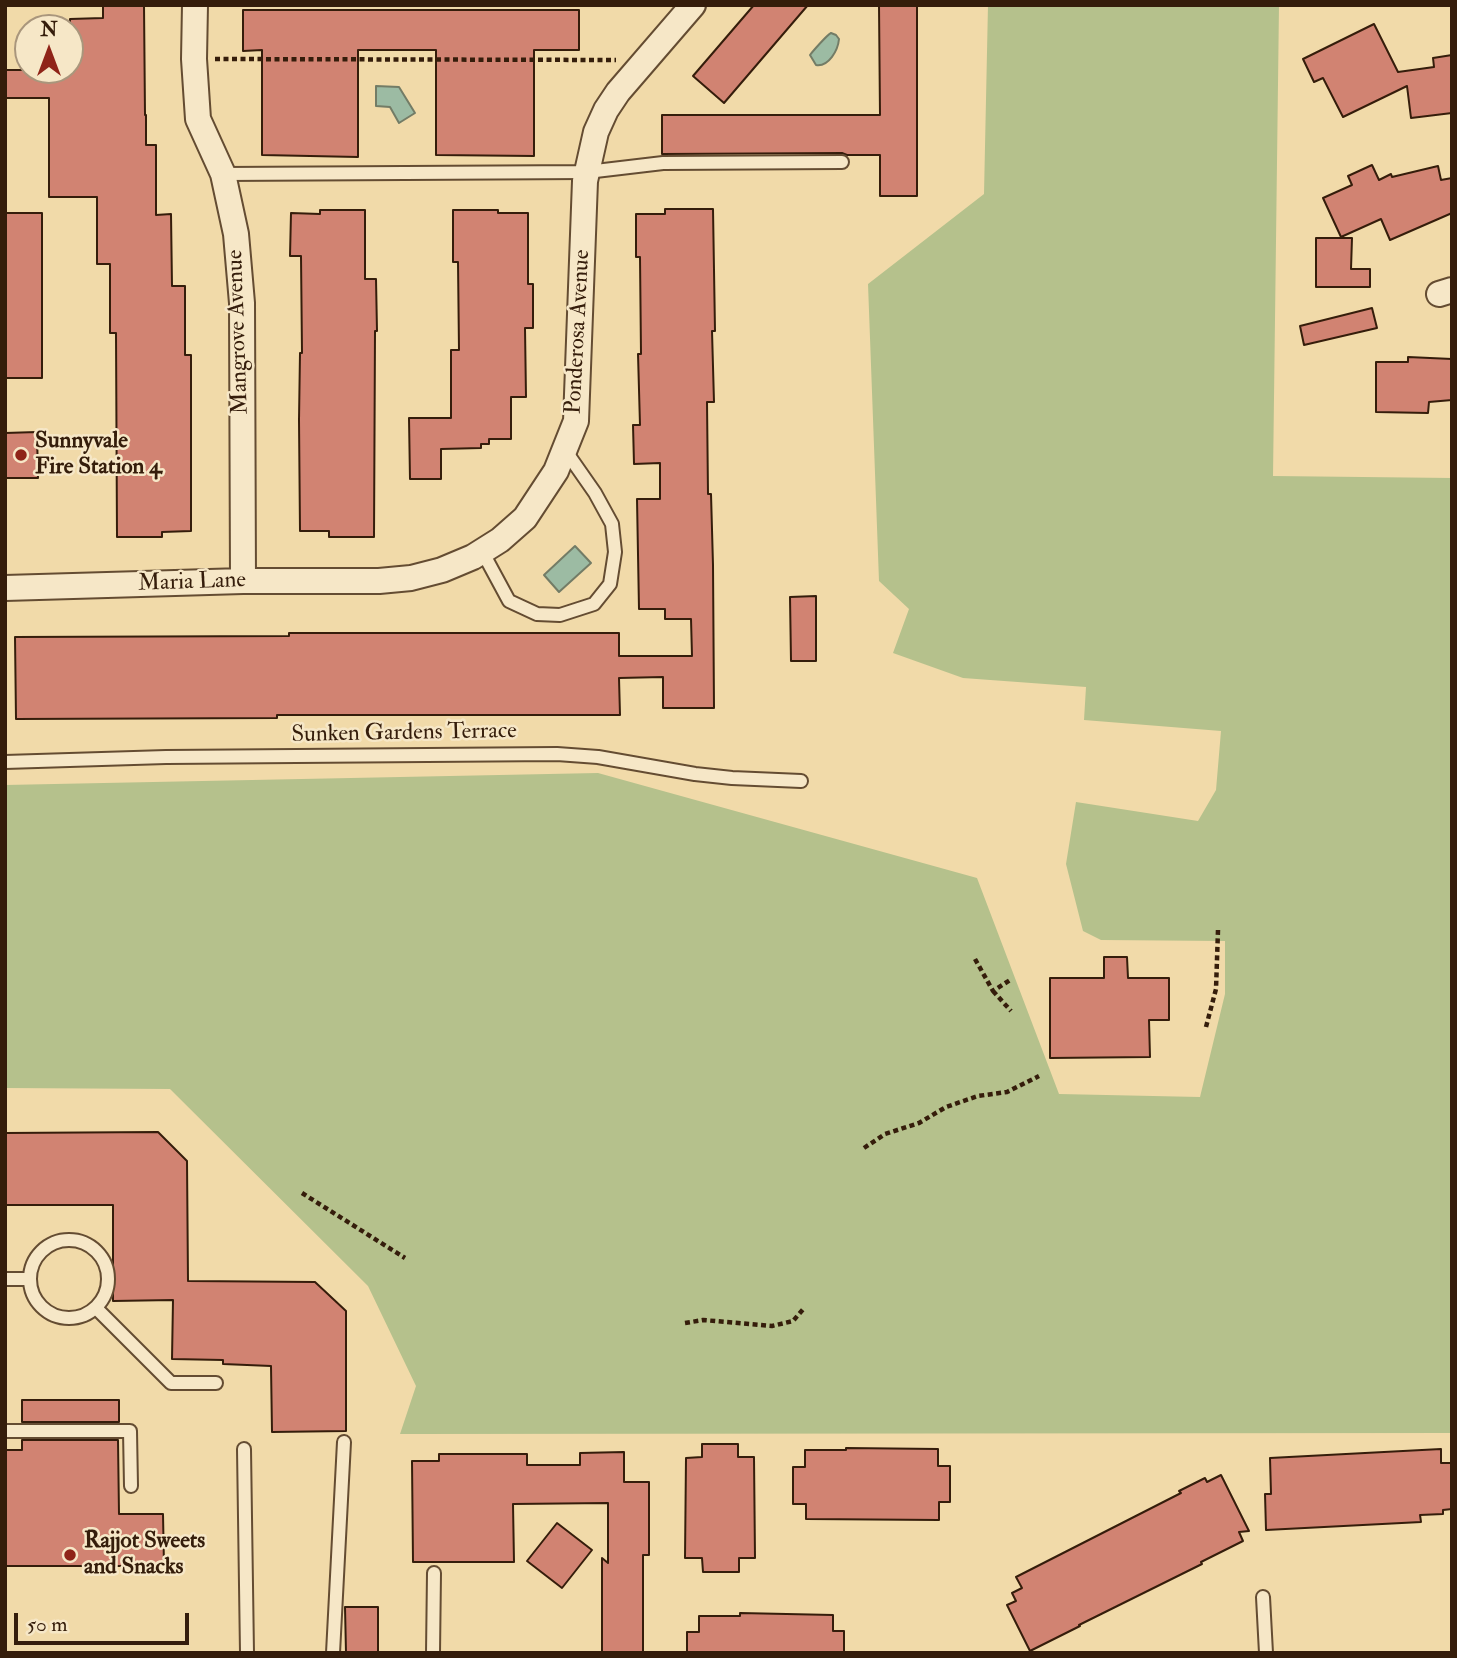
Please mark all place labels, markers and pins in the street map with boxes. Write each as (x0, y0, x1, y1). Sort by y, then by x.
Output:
place label: Sunnyvale Fire Station 4 (35, 428, 162, 482)
marker: Sunnyvale Fire Station 4 (13, 447, 29, 463)
place label: Rajjot Sweets and Snacks (84, 1528, 205, 1582)
marker: Rajjot Sweets and Snacks (62, 1547, 78, 1563)

